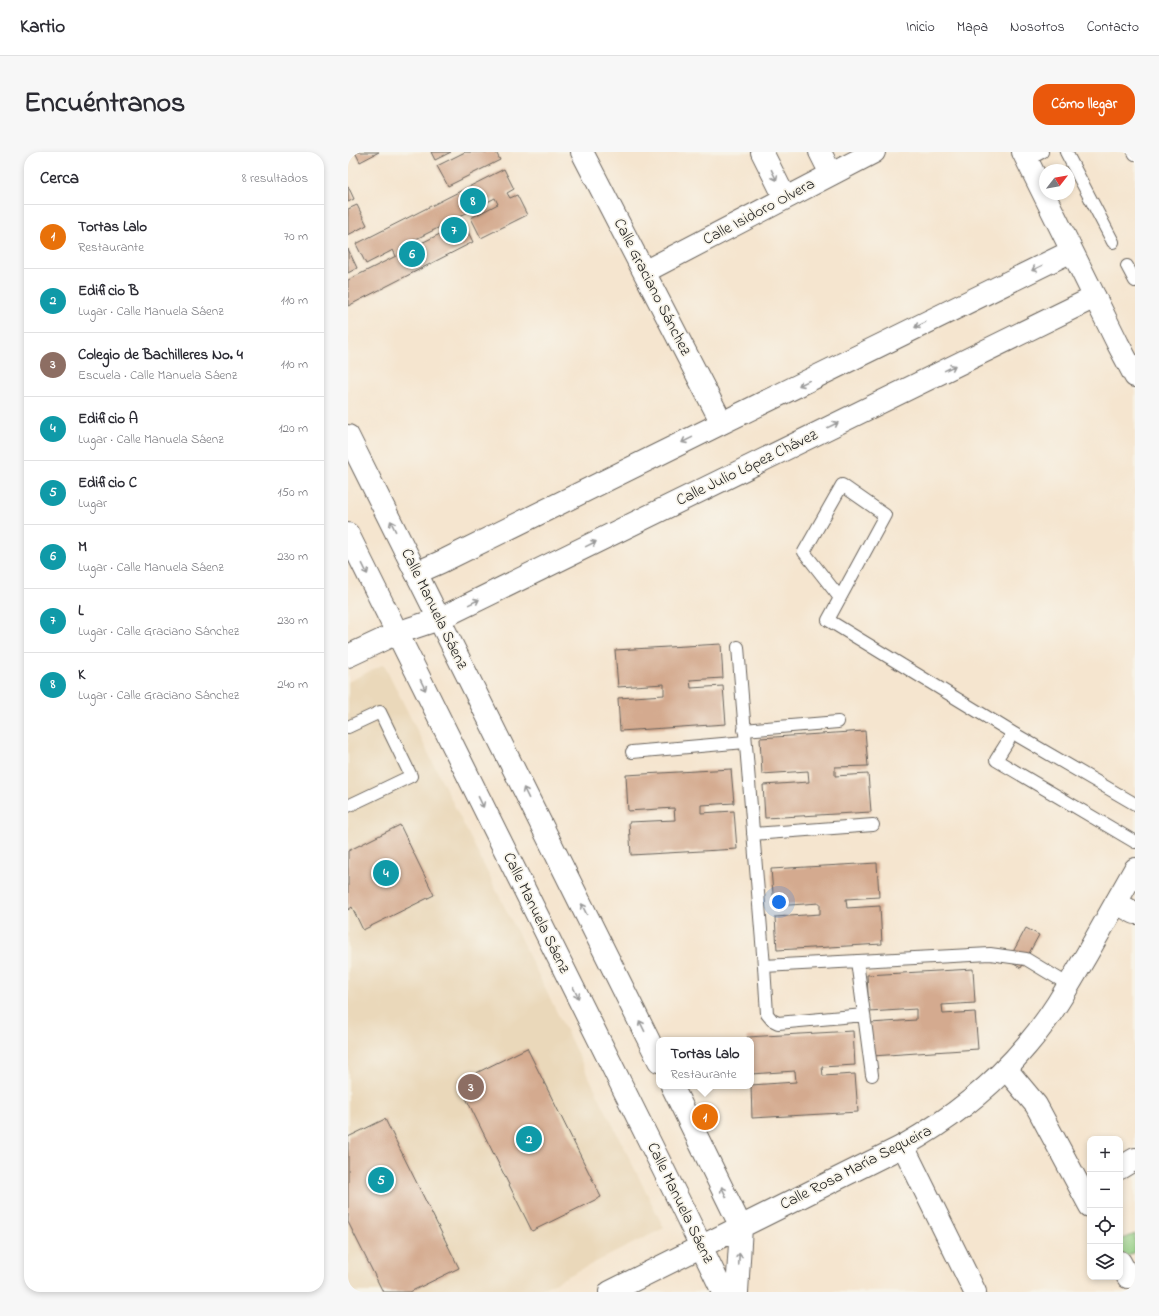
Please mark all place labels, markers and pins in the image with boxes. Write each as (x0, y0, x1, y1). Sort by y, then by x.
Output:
pin: 8 (460, 186, 486, 216)
pin: 7 (441, 215, 467, 245)
pin: 6 (399, 239, 425, 269)
pin: 4 (373, 858, 399, 888)
pin: 3 (458, 1072, 484, 1102)
pin: 1 (692, 1102, 718, 1132)
pin: 2 (516, 1124, 542, 1154)
pin: 5 (368, 1165, 394, 1195)

